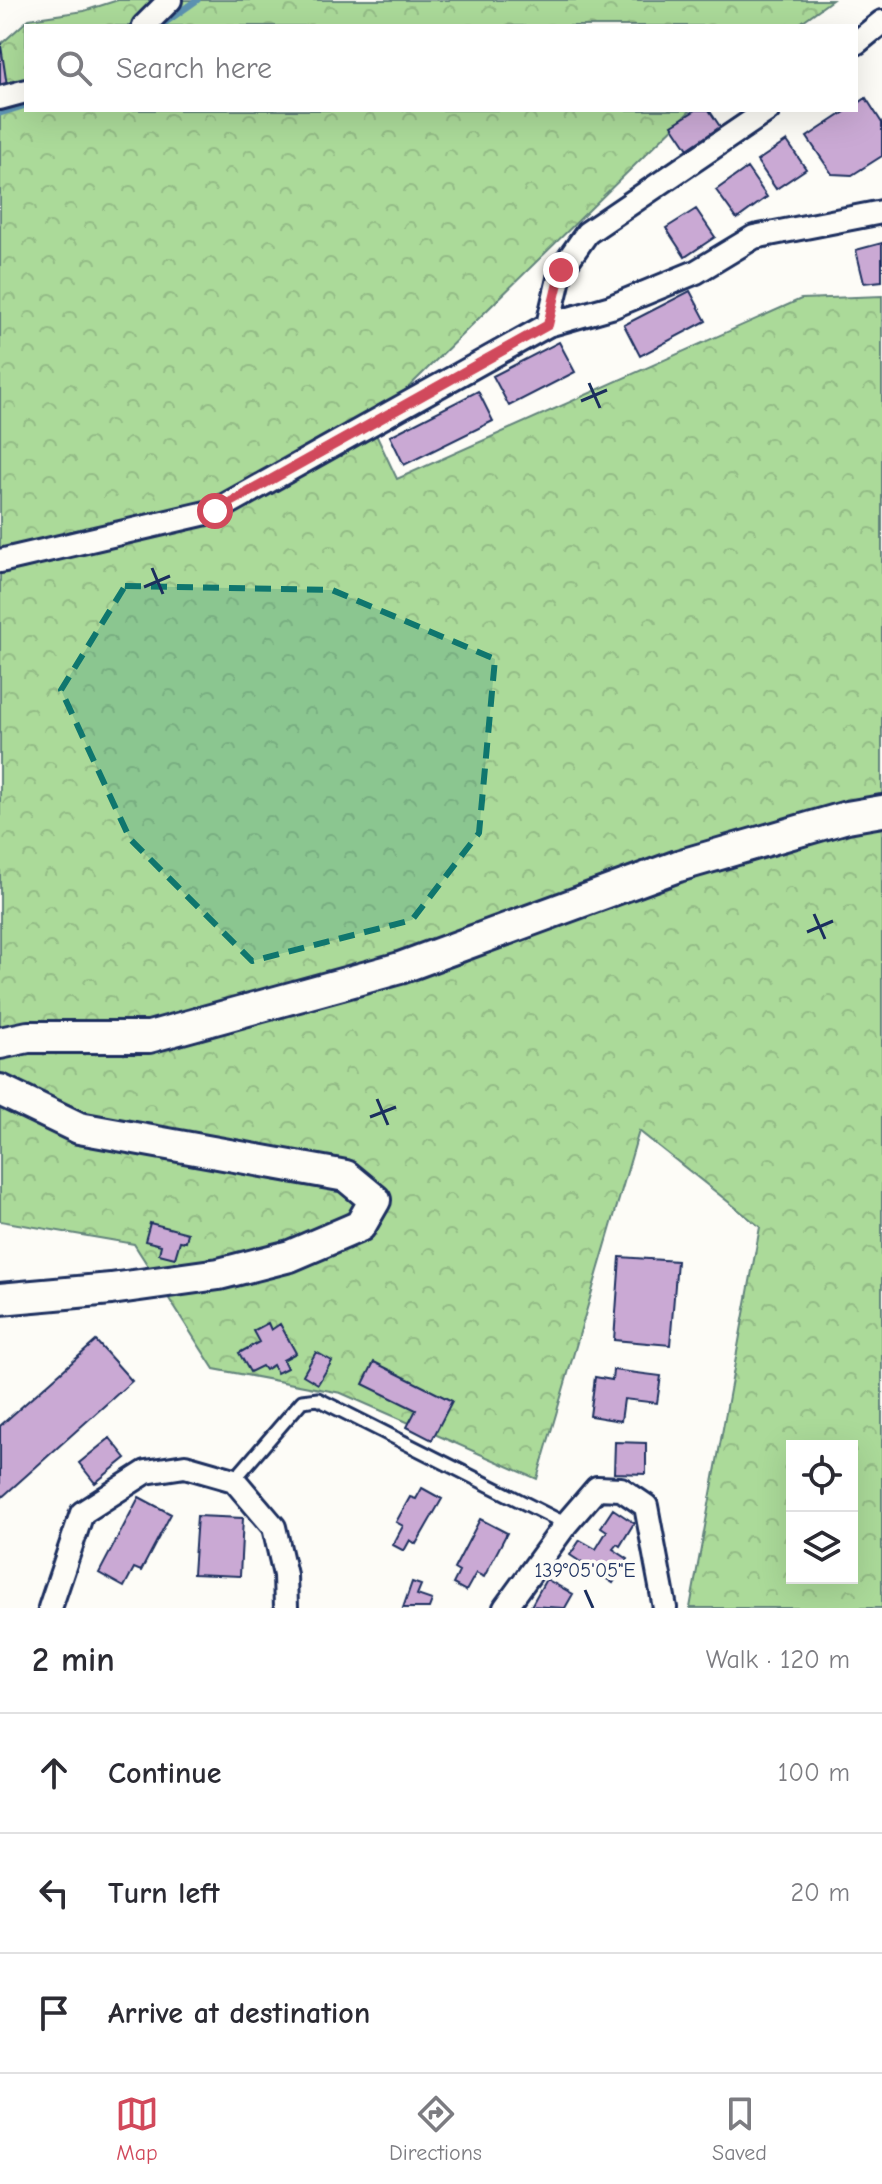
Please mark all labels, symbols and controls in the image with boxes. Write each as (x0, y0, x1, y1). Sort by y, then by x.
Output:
search box (24, 24, 858, 112)
icon: search (52, 46, 96, 90)
text: Search here (116, 51, 272, 86)
route end (543, 252, 579, 288)
route start (197, 493, 233, 529)
map controls (786, 1440, 858, 1584)
button: locate (786, 1440, 858, 1512)
button: layers (786, 1512, 858, 1584)
text: 139°05'05"E (534, 1559, 636, 1582)
text: 2 min (32, 1640, 115, 1680)
text: Walk · 120 m (706, 1645, 850, 1675)
icon: ahead (32, 1751, 76, 1795)
text: Continue (108, 1756, 222, 1791)
text: 100 m (778, 1758, 850, 1788)
icon: left (32, 1871, 76, 1915)
text: Turn left (108, 1876, 220, 1911)
text: 20 m (790, 1878, 850, 1908)
icon: arrive (32, 1991, 76, 2035)
text: Arrive at destination (108, 1996, 370, 2031)
tab: Map (115, 2092, 159, 2166)
tab: Directions (389, 2092, 482, 2166)
tab: Saved (712, 2092, 767, 2166)

